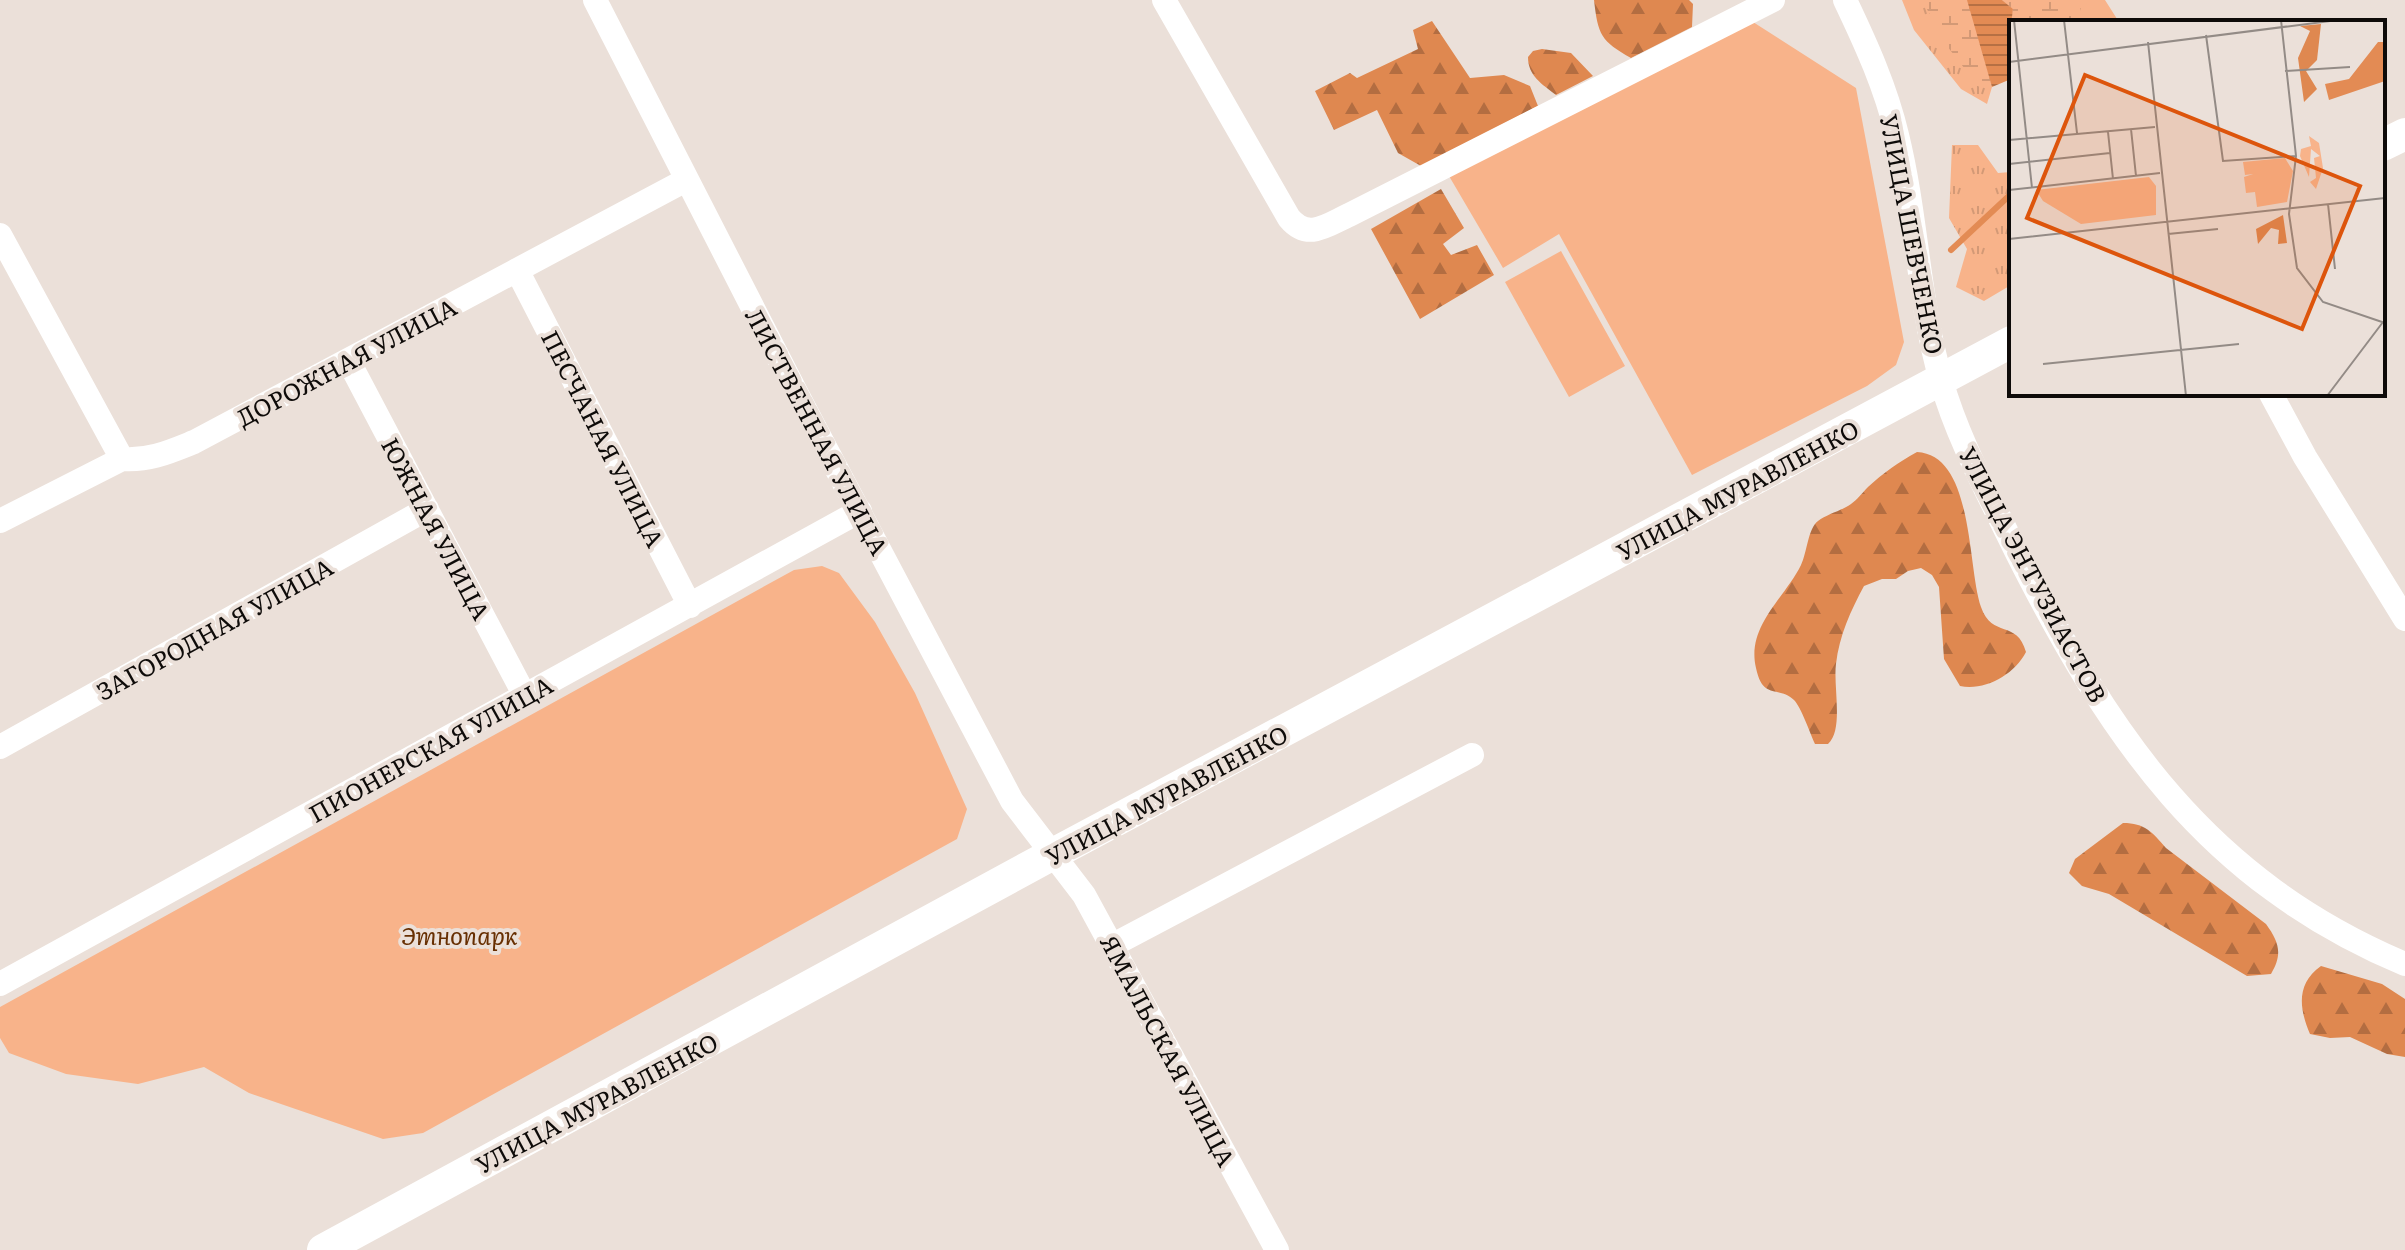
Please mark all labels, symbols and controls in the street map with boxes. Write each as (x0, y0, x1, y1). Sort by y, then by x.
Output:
inset map (2009, 20, 2385, 396)
street label: УЛИЦА ШЕВЧЕНКО (1873, 111, 1953, 357)
street label: ДОРОЖНАЯ УЛИЦА (230, 288, 462, 434)
street label: ЛИСТВЕННАЯ УЛИЦА (738, 301, 898, 561)
street label: ПЕСЧАНАЯ УЛИЦА (534, 323, 674, 553)
street label: УЛИЦА МУРАВЛЕНКО (1609, 410, 1865, 568)
street label: ЮЖНАЯ УЛИЦА (374, 431, 500, 626)
street label: УЛИЦА ЭНТУЗИАСТОВ (1952, 440, 2116, 708)
street label: ЗАГОРОДНАЯ УЛИЦА (89, 548, 339, 708)
street label: ПИОНЕРСКАЯ УЛИЦА (302, 666, 559, 830)
street label: УЛИЦА МУРАВЛЕНКО (1038, 715, 1294, 873)
park label: Этнопарк (400, 917, 518, 952)
street label: ЯМАЛЬСКАЯ УЛИЦА (1093, 928, 1245, 1172)
street label: УЛИЦА МУРАВЛЕНКО (468, 1023, 724, 1181)

